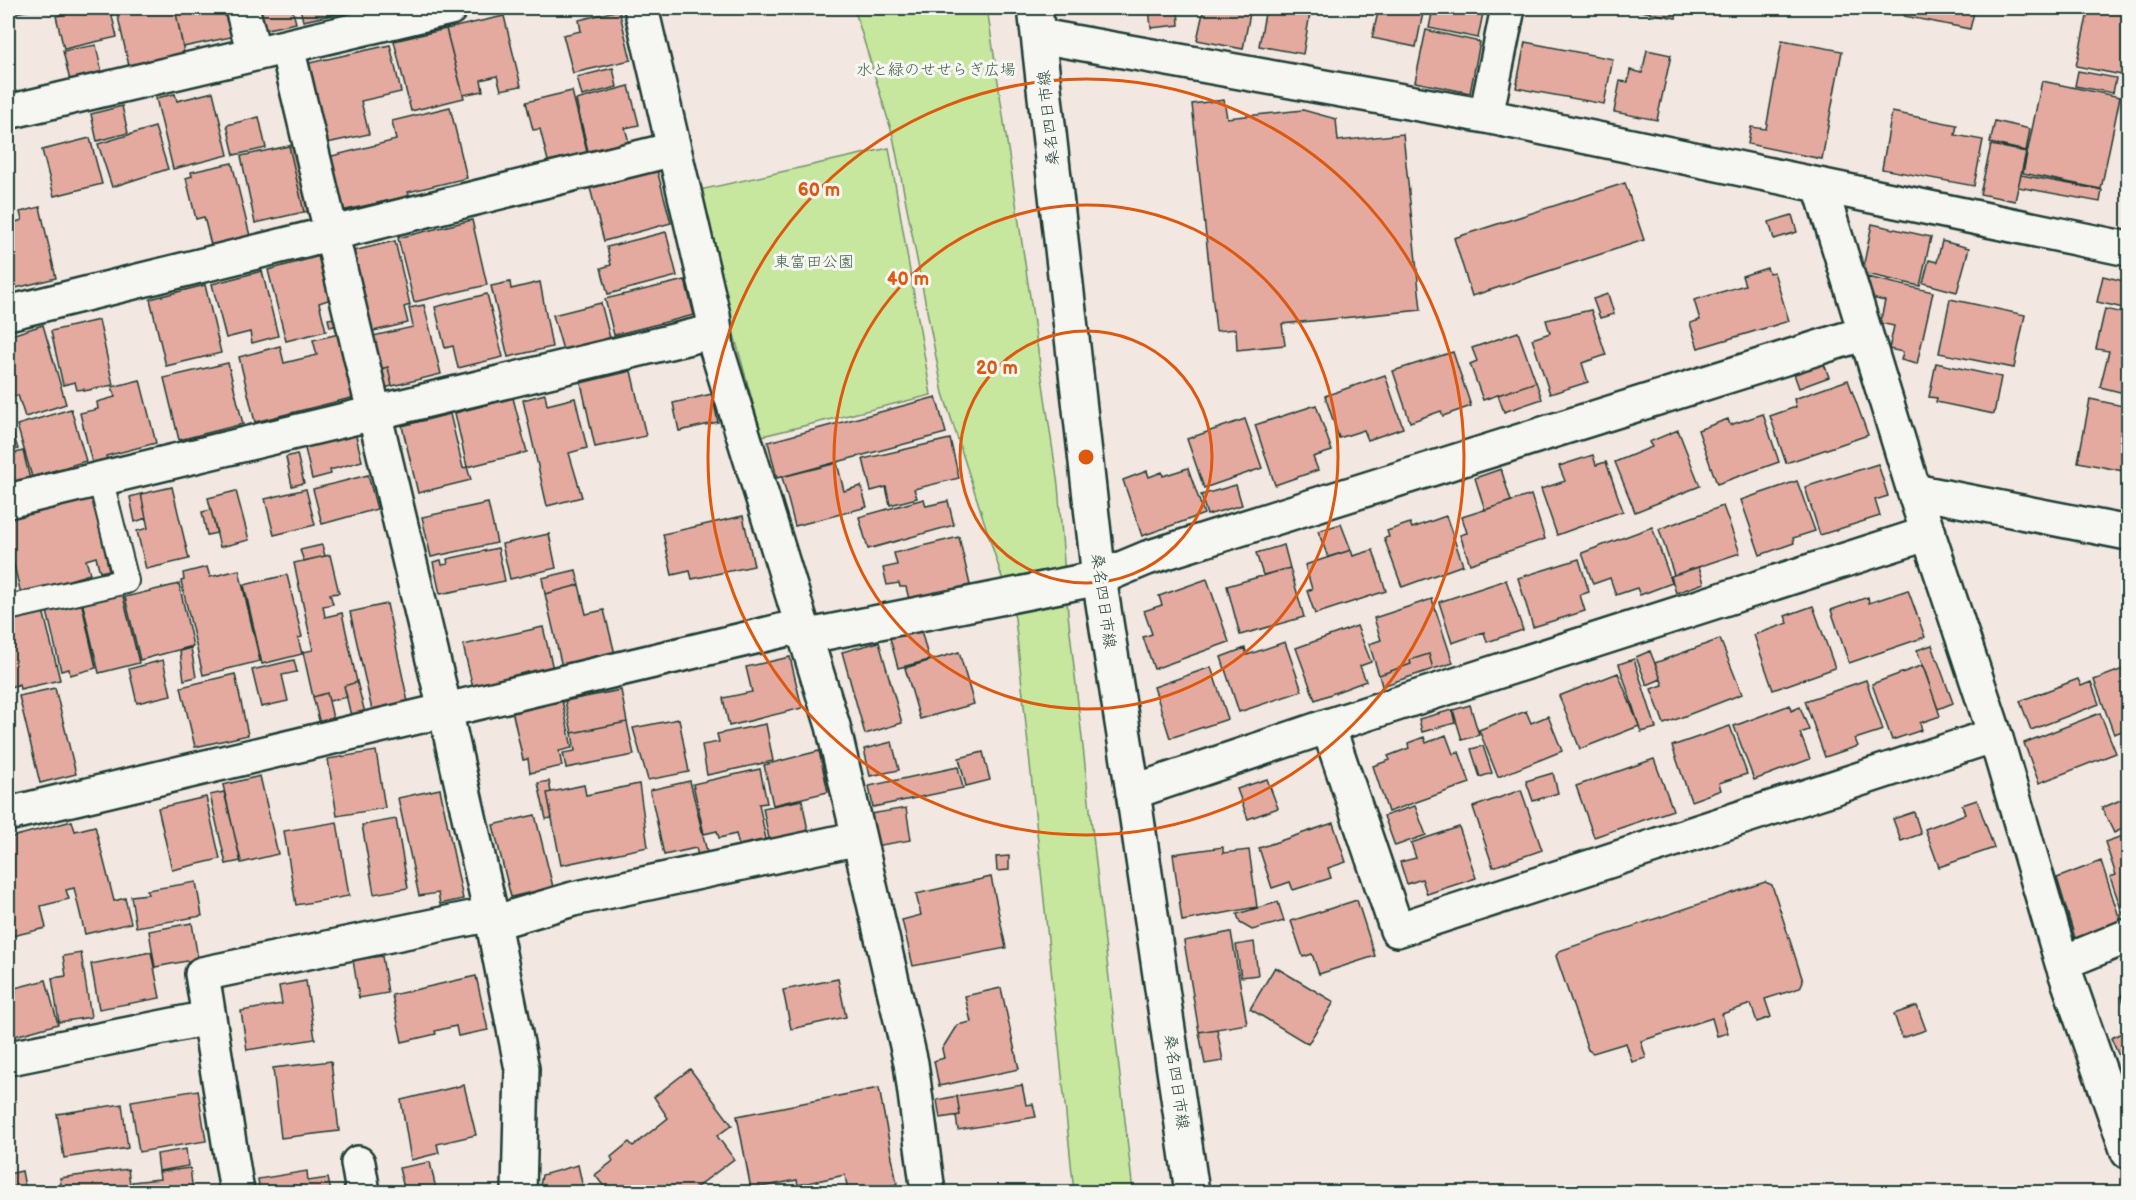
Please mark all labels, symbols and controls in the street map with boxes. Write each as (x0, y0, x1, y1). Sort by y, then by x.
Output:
park label: 水と緑のせせらぎ広場 (856, 61, 1016, 80)
street label: 桑名四日市線 (1035, 69, 1063, 167)
text: 60 m (798, 180, 840, 201)
park label: 東富田公園 (774, 253, 854, 272)
text: 40 m (887, 269, 929, 290)
text: 20 m (976, 358, 1018, 379)
centre of rings (1076, 447, 1096, 467)
street label: 桑名四日市線 (1087, 552, 1119, 650)
street label: 桑名四日市線 (1160, 1033, 1192, 1131)

